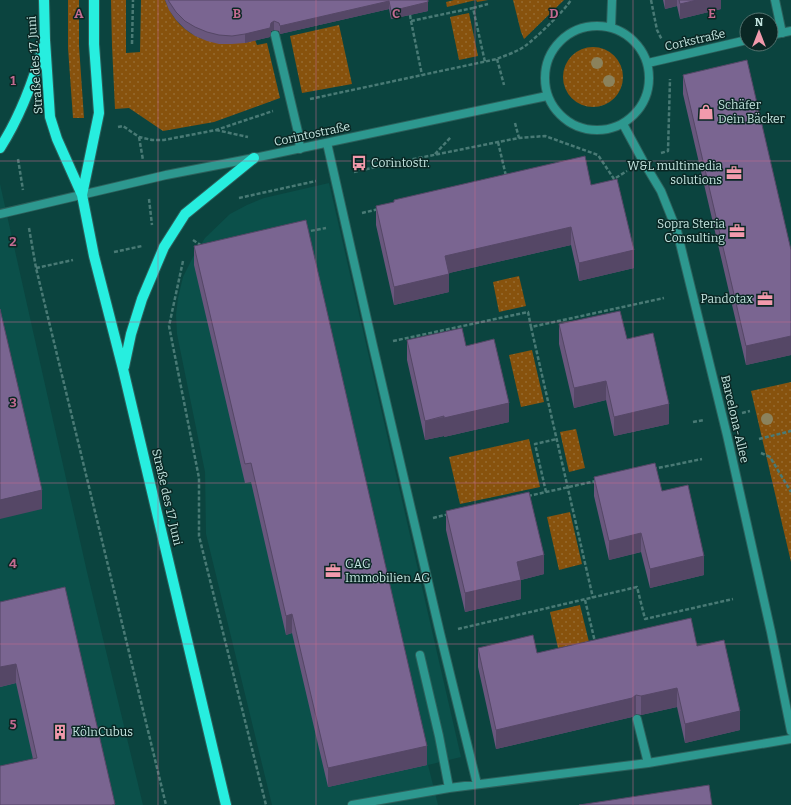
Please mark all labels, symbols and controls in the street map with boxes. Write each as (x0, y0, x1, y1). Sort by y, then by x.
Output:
text: A (74, 6, 84, 21)
text: B (233, 6, 241, 21)
text: C (392, 6, 400, 21)
text: D (549, 6, 559, 21)
text: E (708, 6, 716, 21)
north arrow (739, 12, 779, 52)
street label: Straße des 17. Juni (25, 15, 45, 115)
text: N (755, 16, 764, 29)
street label: Corkstraße (663, 26, 727, 54)
text: 1 (10, 73, 16, 88)
place label: Schäfer Dein Bäcker (718, 98, 786, 126)
shop icon: Schäfer Dein Bäcker (697, 103, 715, 121)
street label: Corintostraße (273, 119, 351, 149)
bus stop icon: Corintostr. (350, 154, 368, 172)
place label: Corintostr. (371, 156, 430, 170)
place label: W&L multimedia solutions (627, 159, 722, 187)
office icon: W&L multimedia solutions (725, 164, 743, 182)
place label: Sopra Steria Consulting (657, 217, 725, 245)
office icon: Sopra Steria Consulting (728, 222, 746, 240)
text: 2 (9, 234, 17, 249)
office icon: Pandotax (756, 290, 774, 308)
place label: Pandotax (701, 292, 753, 306)
street label: Barcelona-Allee (718, 374, 752, 464)
text: 3 (9, 395, 17, 410)
street label: Straße des 17. Juni (149, 447, 185, 547)
text: 4 (9, 556, 17, 571)
place label: GAG Immobilien AG (345, 557, 430, 585)
office icon: GAG Immobilien AG (324, 562, 342, 580)
text: 5 (9, 717, 17, 732)
building icon: KölnCubus (51, 723, 69, 741)
place label: KölnCubus (72, 725, 133, 739)

